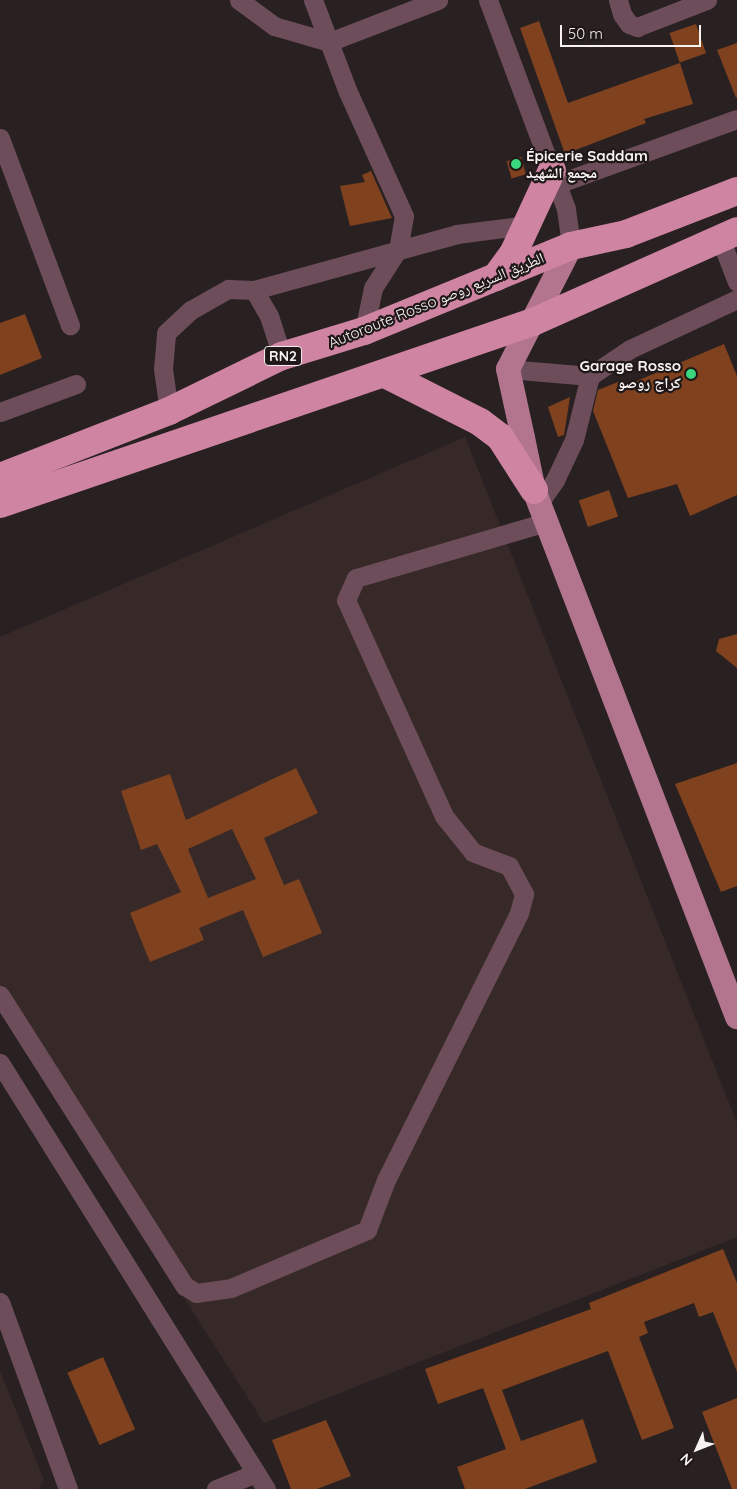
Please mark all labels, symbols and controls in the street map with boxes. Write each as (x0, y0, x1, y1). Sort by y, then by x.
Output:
scale bar (562, 15, 703, 47)
text: 50 m (568, 24, 603, 43)
place label: Épicerie Saddam مجمع الشهيد (526, 146, 648, 181)
marker: Épicerie Saddam مجمع الشهيد (510, 158, 522, 170)
street label: Autoroute Rosso الطريق السريع روصو (326, 248, 546, 352)
road number: RN2 (263, 344, 303, 368)
place label: Garage Rosso كراج روصو (579, 356, 681, 391)
marker: Garage Rosso كراج روصو (685, 368, 697, 380)
north arrow (672, 1424, 722, 1474)
text: N (676, 1449, 696, 1469)

